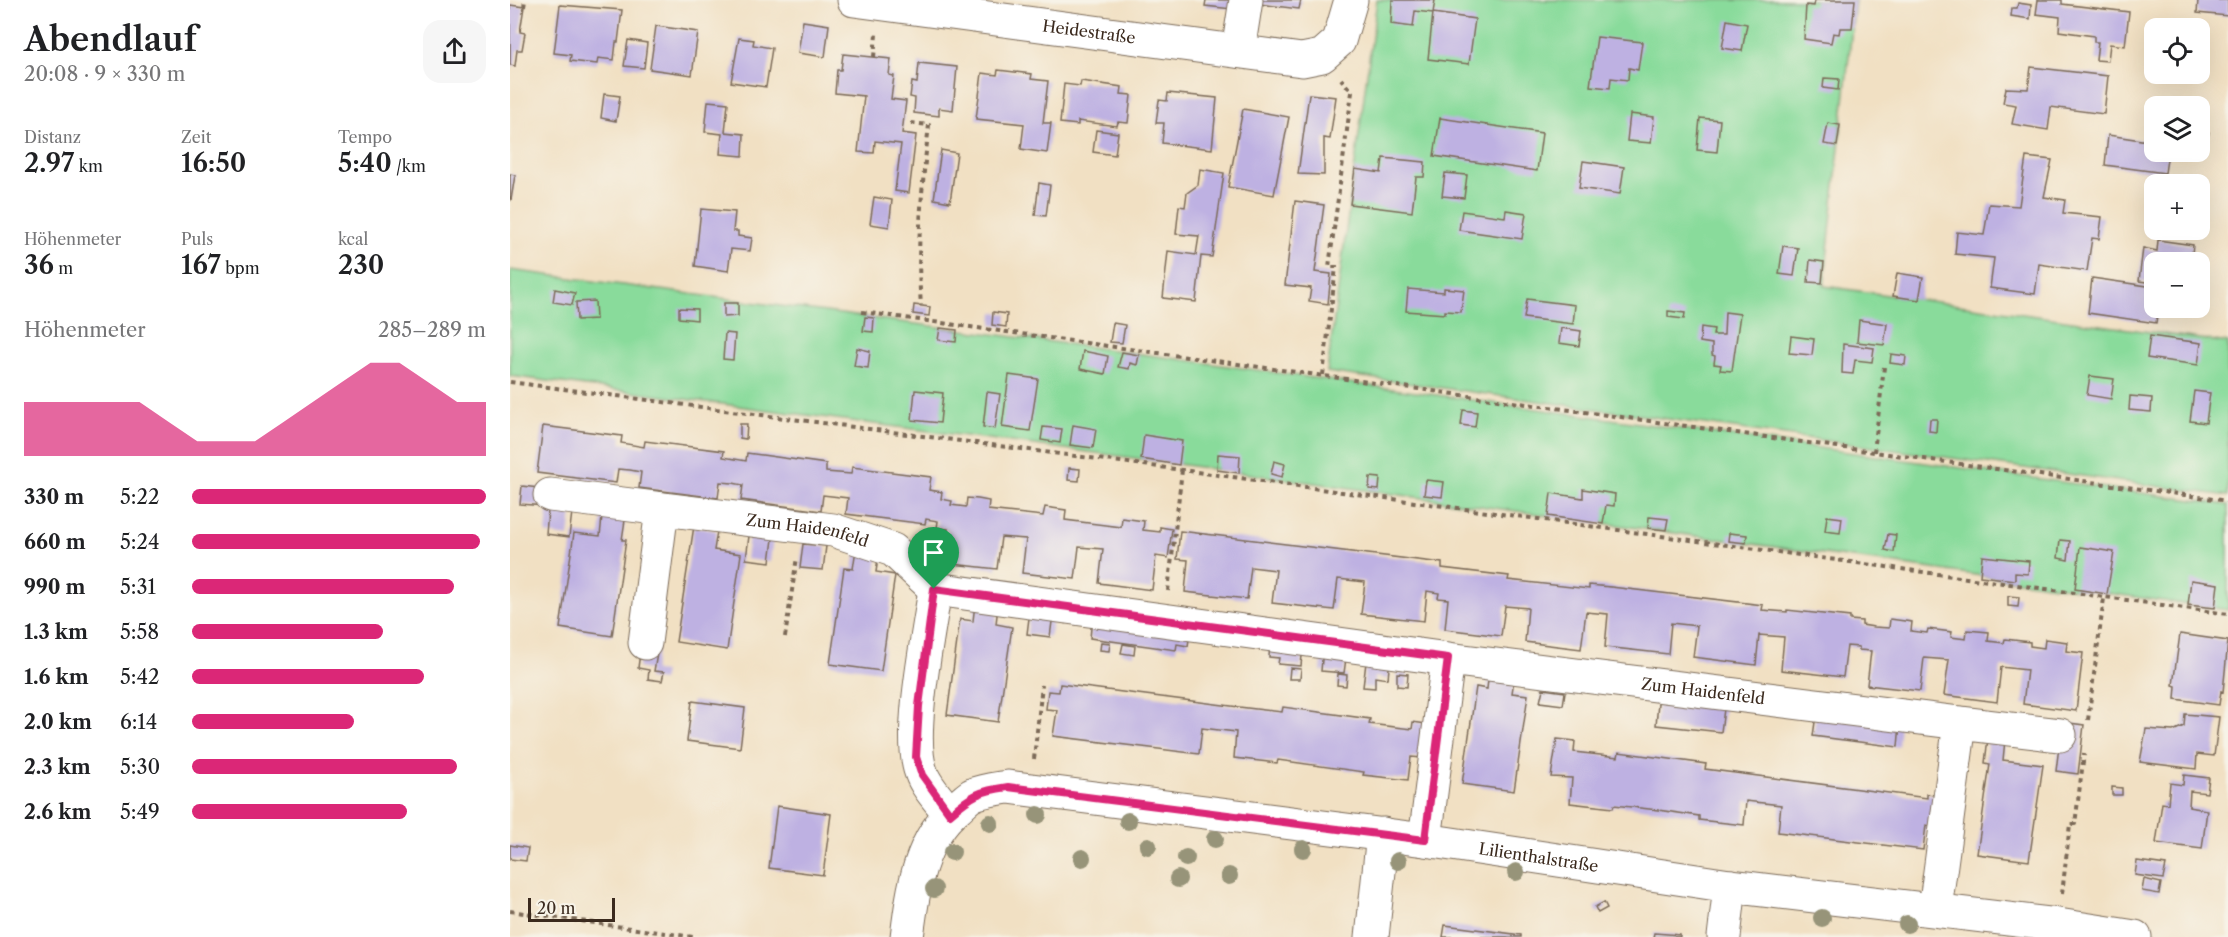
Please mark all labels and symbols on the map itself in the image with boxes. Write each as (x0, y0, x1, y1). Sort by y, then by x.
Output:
street label: Heidestraße (1041, 15, 1137, 48)
street label: Zum Haidenfeld (745, 509, 872, 551)
pin (908, 527, 959, 589)
street label: Zum Haidenfeld (1640, 673, 1766, 709)
street label: Lilienthalstraße (1477, 838, 1600, 876)
scale bar (528, 895, 615, 922)

